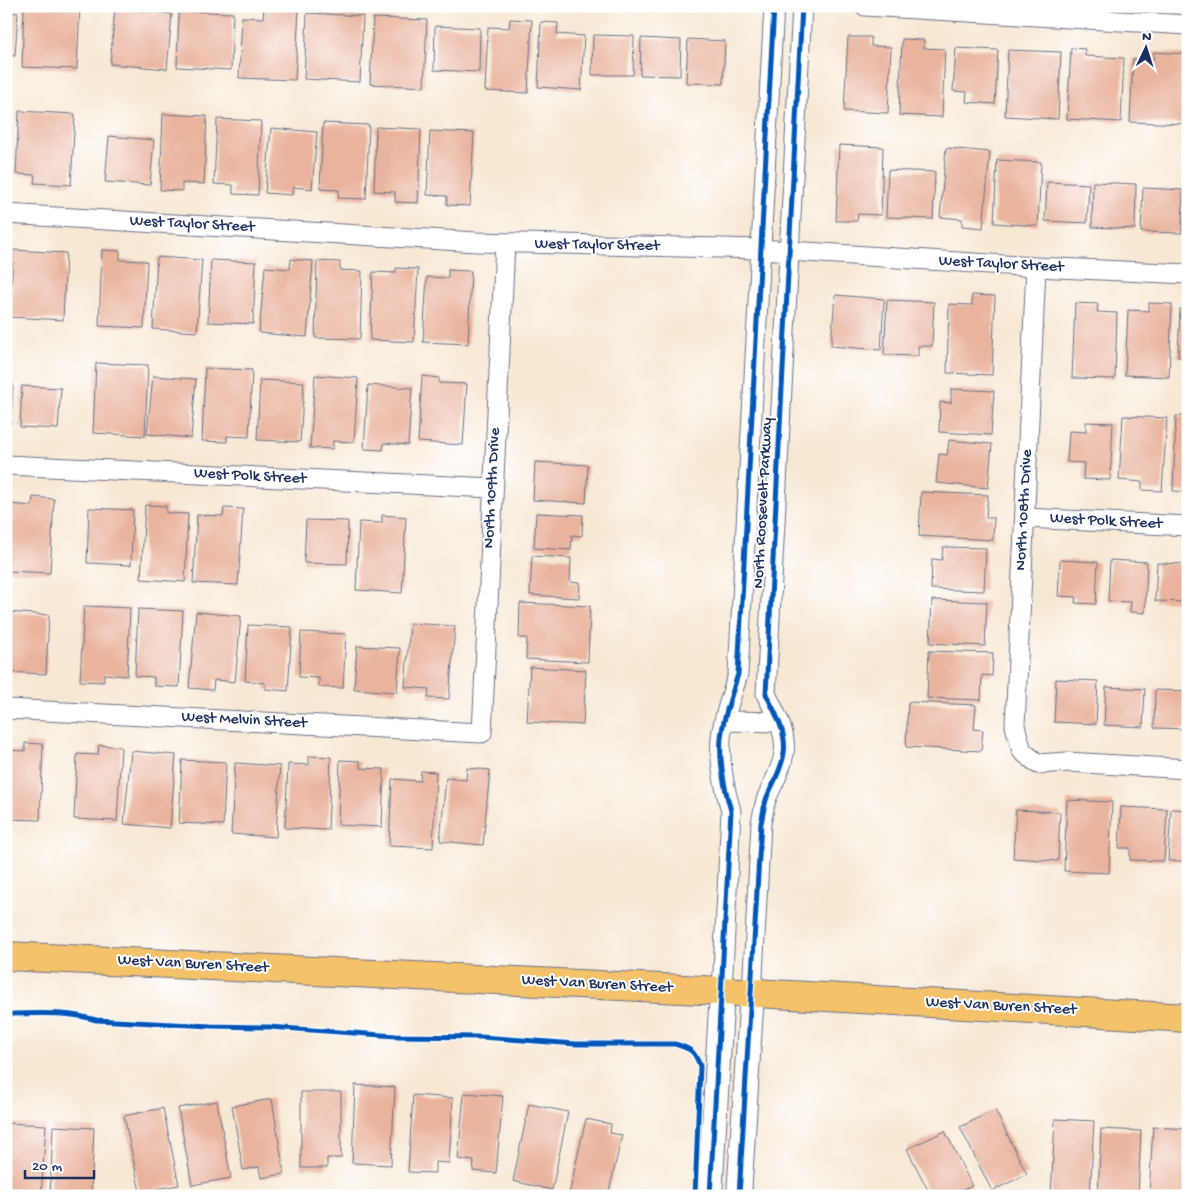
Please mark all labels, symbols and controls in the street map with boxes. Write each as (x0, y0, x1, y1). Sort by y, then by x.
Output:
north arrow (1122, 22, 1172, 72)
text: N (1142, 29, 1152, 46)
street label: West Taylor Street (129, 212, 256, 238)
street label: West Taylor Street (534, 235, 661, 257)
street label: West Taylor Street (938, 252, 1065, 278)
street label: North Roosevelt Parkway (750, 417, 778, 589)
street label: North 109th Drive (480, 427, 506, 549)
street label: North 108th Drive (1012, 448, 1038, 571)
street label: West Polk Street (193, 465, 308, 490)
street label: West Polk Street (1049, 510, 1164, 535)
street label: West Melvin Street (181, 708, 309, 734)
street label: West Van Buren Street (117, 952, 270, 979)
street label: West Van Buren Street (521, 972, 674, 999)
street label: West Van Buren Street (925, 994, 1078, 1021)
scale bar (25, 1147, 94, 1179)
text: 20 m (32, 1158, 62, 1176)

